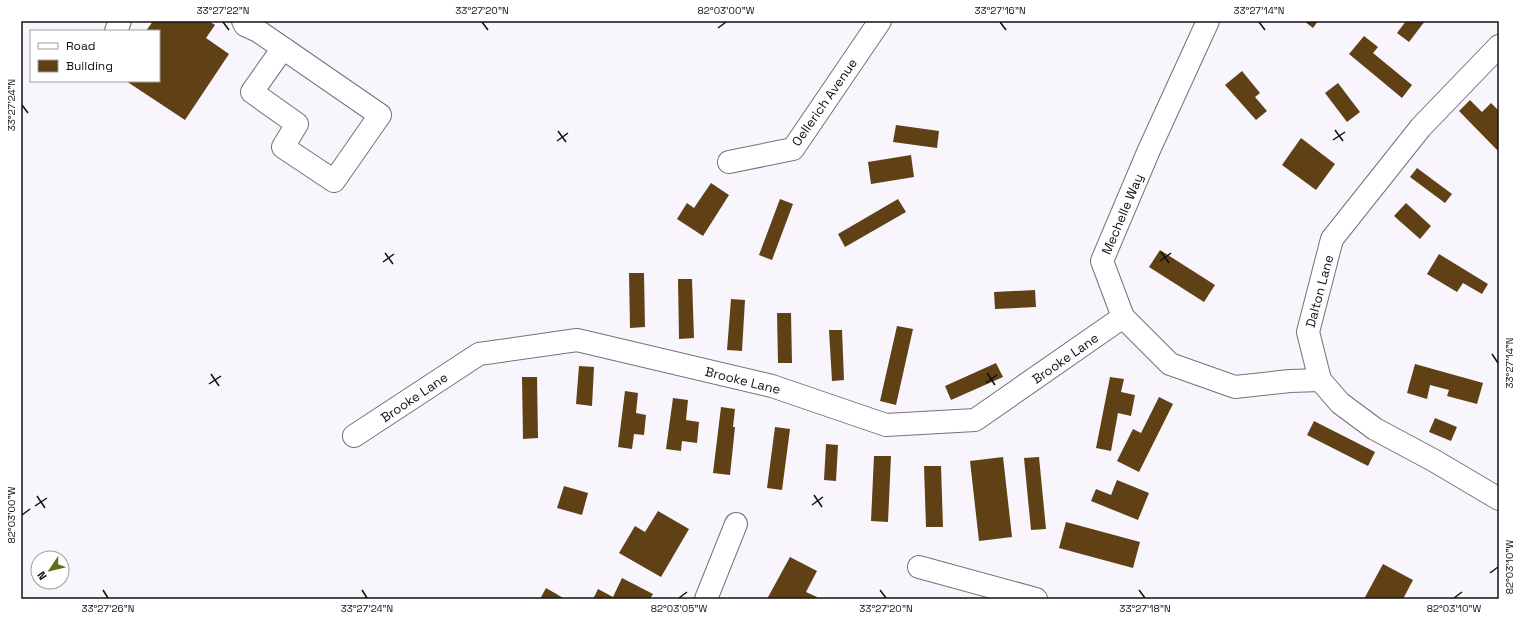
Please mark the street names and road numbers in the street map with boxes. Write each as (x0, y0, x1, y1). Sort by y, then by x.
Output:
street label: Oellerich Avenue (788, 55, 861, 150)
street label: Mechelle Way (1098, 171, 1147, 257)
street label: Dalton Lane (1302, 253, 1337, 329)
street label: Brooke Lane (1029, 329, 1102, 388)
street label: Brooke Lane (703, 363, 782, 398)
street label: Brooke Lane (377, 369, 451, 426)

